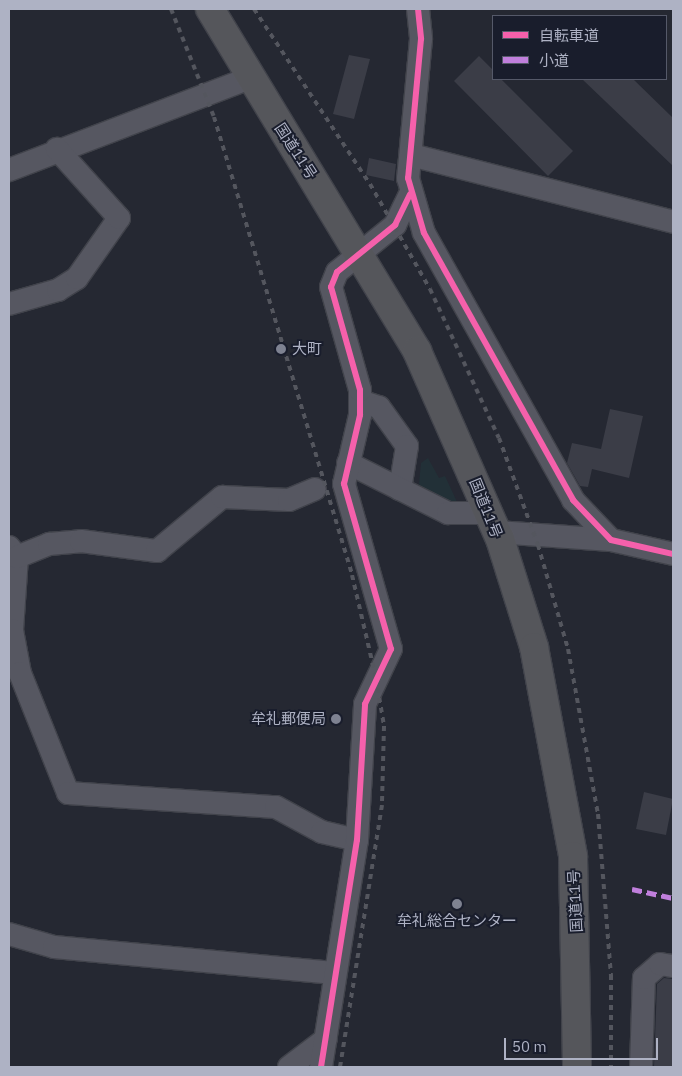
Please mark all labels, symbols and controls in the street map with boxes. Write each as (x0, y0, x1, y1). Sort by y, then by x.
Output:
legend (492, 15, 667, 80)
text: 自転車道 (539, 26, 599, 45)
text: 小道 (539, 51, 569, 70)
street label: 国道11号 (271, 120, 321, 182)
place label: 大町 (292, 340, 322, 358)
marker: 大町 (274, 342, 288, 356)
street label: 国道11号 (466, 475, 506, 541)
place label: 牟礼郵便局 (251, 710, 326, 728)
marker: 牟礼郵便局 (330, 713, 342, 725)
street label: 国道11号 (564, 869, 586, 933)
marker: 牟礼総合センター (451, 898, 463, 910)
place label: 牟礼総合センター (397, 912, 517, 930)
scale bar (507, 1028, 661, 1060)
text: 50 m (512, 1037, 547, 1056)

